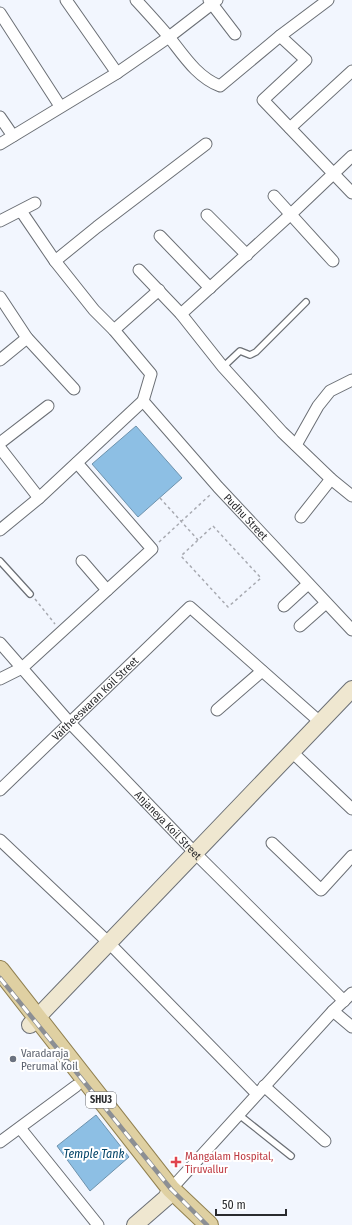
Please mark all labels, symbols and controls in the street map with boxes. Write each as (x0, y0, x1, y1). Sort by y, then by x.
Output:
street label: Pudhu Street (221, 491, 271, 543)
street label: Vaitheeswaran Koil Street (49, 654, 141, 743)
street label: Anjaneya Koil Street (132, 788, 205, 863)
place label: Varadaraja Perumal Koil (21, 1047, 78, 1073)
marker: Varadaraja Perumal Koil (8, 1054, 18, 1064)
road number: SHU3 (86, 1092, 116, 1108)
water label: Temple Tank (64, 1147, 125, 1161)
place label: Mangalam Hospital, Tiruvallur (185, 1150, 273, 1176)
marker: Mangalam Hospital, Tiruvallur (170, 1156, 182, 1168)
scale bar (216, 1191, 286, 1217)
text: 50 m (222, 1198, 246, 1212)

